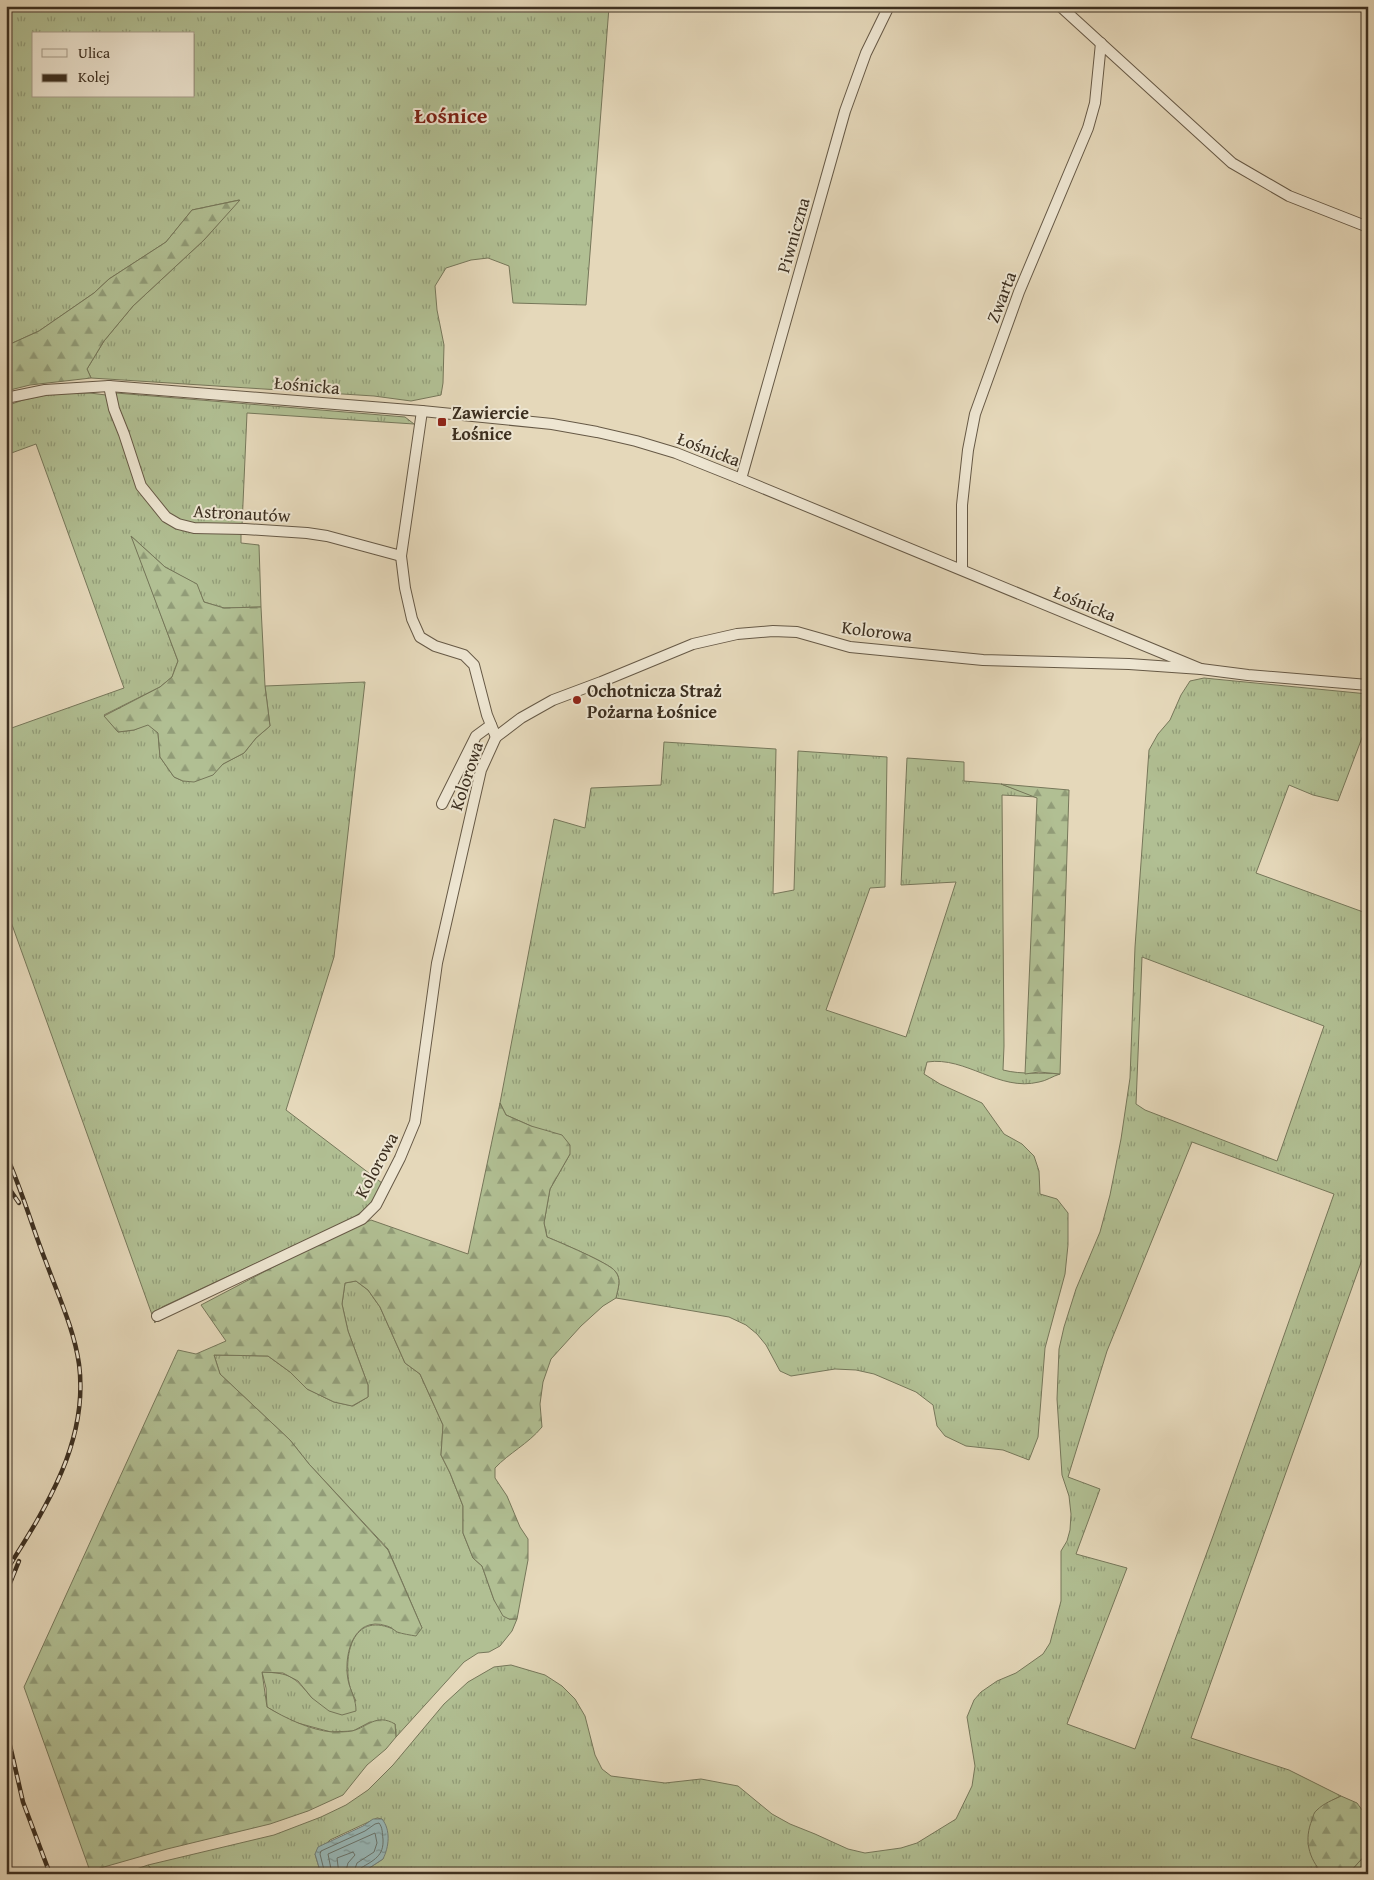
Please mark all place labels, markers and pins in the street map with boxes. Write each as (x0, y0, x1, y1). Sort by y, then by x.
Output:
place label: Zawiercie Łośnice (452, 399, 529, 447)
marker: Zawiercie Łośnice (436, 416, 448, 428)
place label: Ochotnicza Straż Pożarna Łośnice (587, 677, 722, 725)
marker: Ochotnicza Straż Pożarna Łośnice (571, 694, 583, 706)

